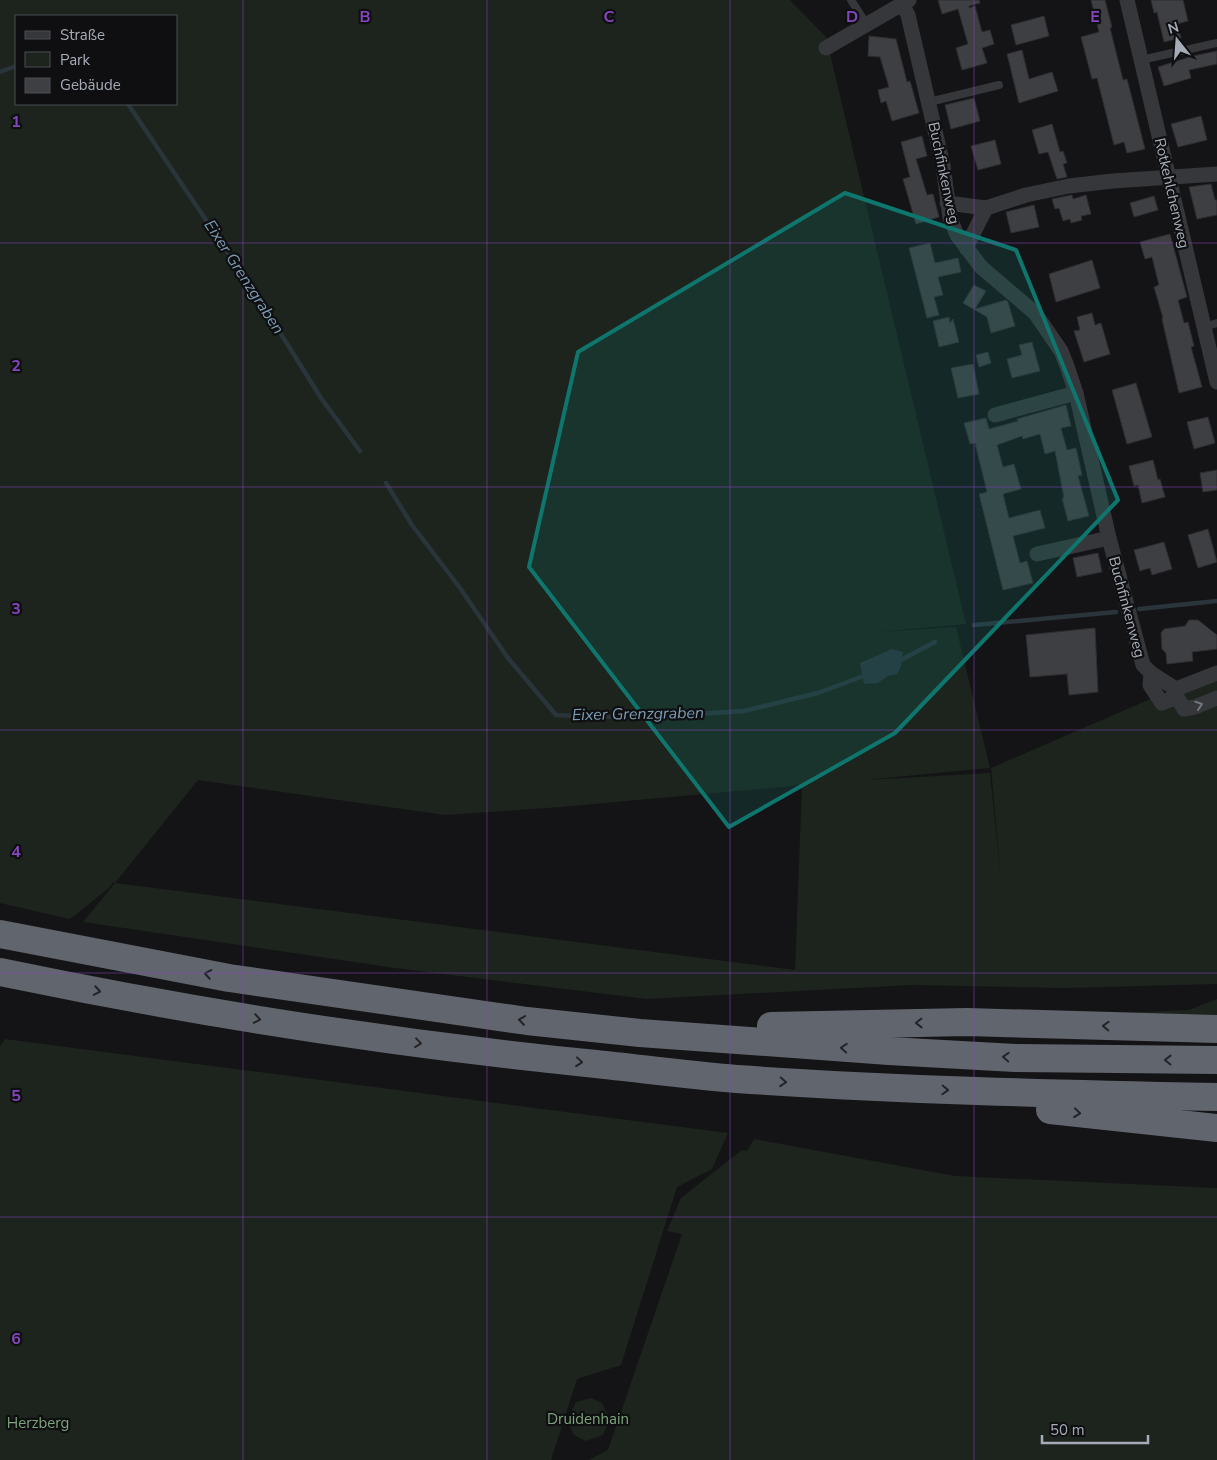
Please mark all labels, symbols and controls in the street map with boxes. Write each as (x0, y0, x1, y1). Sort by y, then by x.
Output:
text: B (359, 6, 371, 28)
text: C (604, 6, 615, 28)
text: D (846, 6, 858, 28)
text: E (1090, 6, 1100, 28)
legend (15, 15, 178, 105)
north arrow (1152, 15, 1202, 65)
text: N (1166, 17, 1181, 39)
text: Straße (60, 25, 105, 45)
text: Park (60, 50, 90, 70)
text: Gebäude (60, 75, 121, 95)
text: 1 (11, 111, 21, 133)
street label: Buchfinkenweg (923, 120, 965, 226)
street label: Rotkehlchenweg (1150, 136, 1194, 250)
water label: Eixer Grenzgraben (199, 216, 289, 338)
text: 2 (11, 355, 21, 377)
street label: Buchfinkenweg (1104, 554, 1150, 660)
text: 3 (11, 598, 21, 620)
one-way arrow (1194, 701, 1202, 711)
water label: Eixer Grenzgraben (572, 702, 704, 726)
text: 4 (11, 841, 21, 863)
one-way arrow (204, 970, 212, 980)
one-way arrow (93, 985, 101, 995)
one-way arrow (253, 1013, 261, 1024)
one-way arrow (518, 1015, 526, 1026)
one-way arrow (914, 1018, 922, 1028)
one-way arrow (1102, 1021, 1110, 1032)
one-way arrow (414, 1037, 422, 1048)
one-way arrow (839, 1043, 847, 1054)
one-way arrow (1002, 1052, 1010, 1063)
one-way arrow (1164, 1055, 1172, 1065)
one-way arrow (575, 1057, 583, 1068)
one-way arrow (779, 1076, 787, 1087)
text: 5 (11, 1085, 21, 1107)
one-way arrow (942, 1085, 950, 1096)
one-way arrow (1073, 1107, 1081, 1118)
text: 6 (11, 1328, 21, 1350)
park label: Druidenhain (547, 1409, 629, 1429)
scale bar (1042, 1412, 1148, 1444)
park label: Herzberg (7, 1413, 69, 1433)
text: 50 m (1050, 1420, 1085, 1440)

